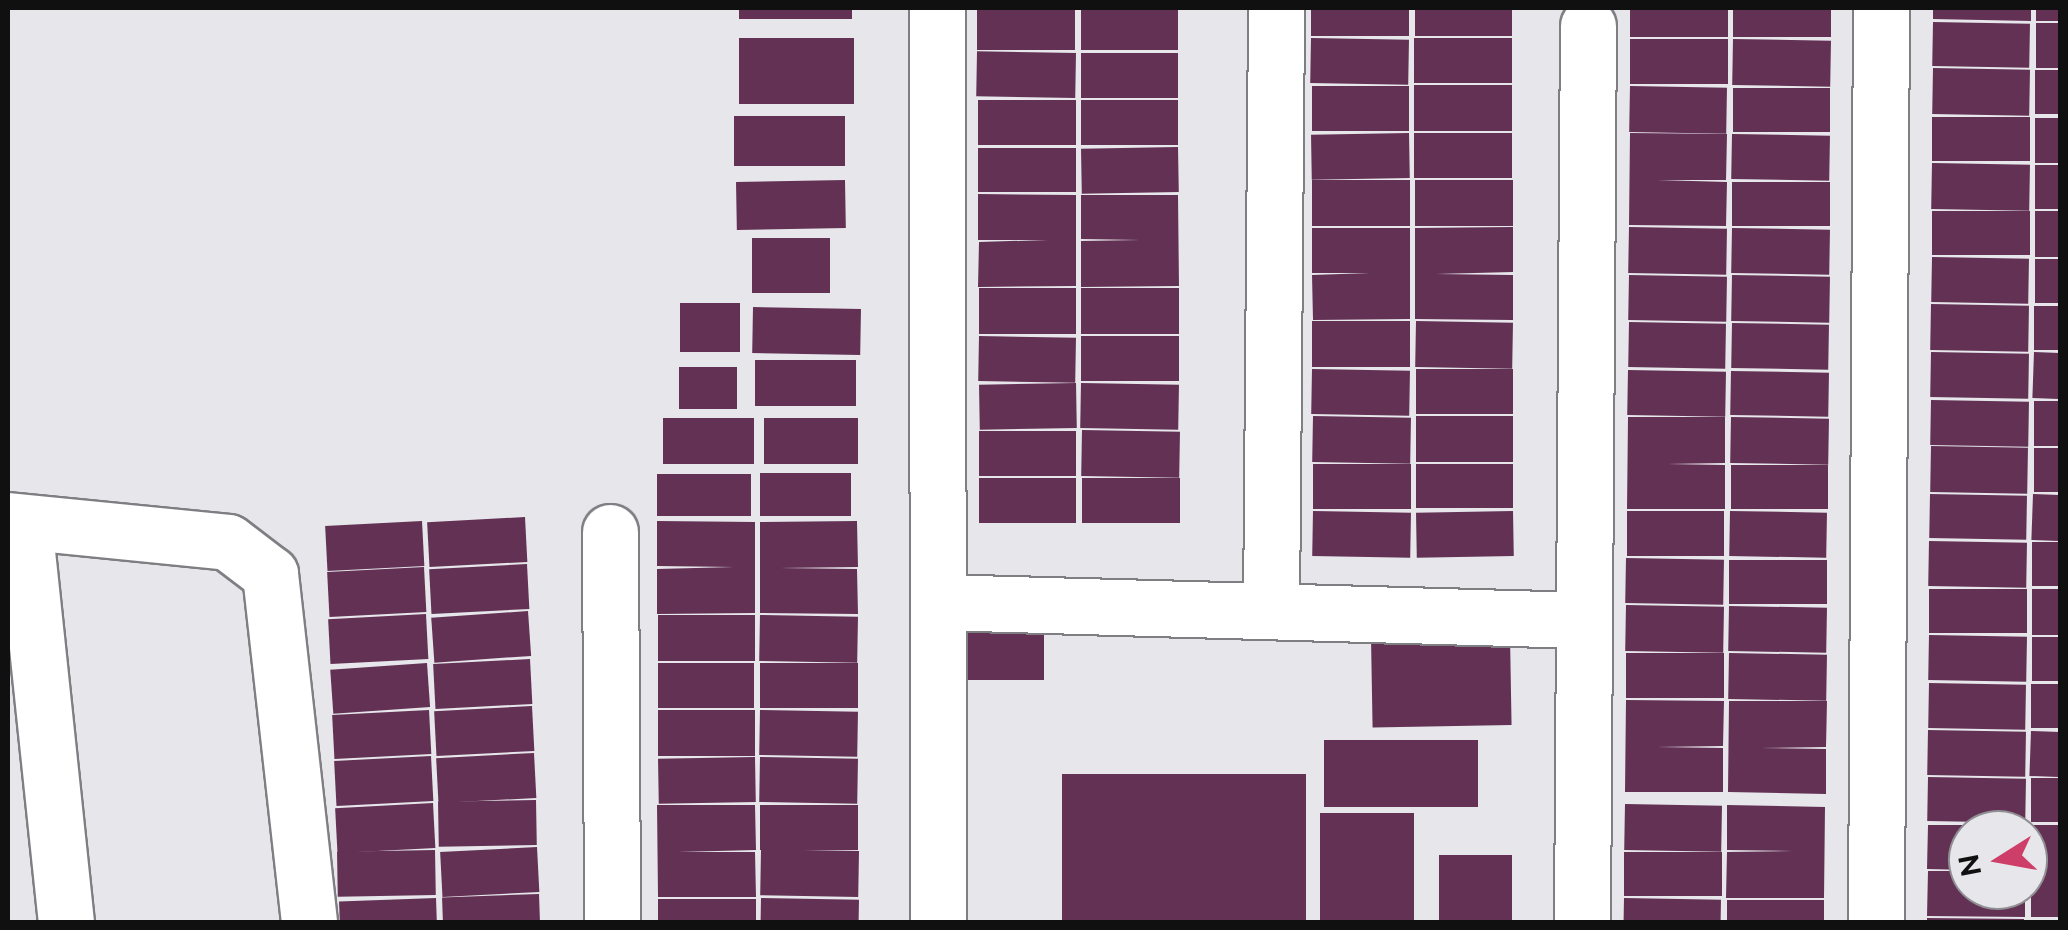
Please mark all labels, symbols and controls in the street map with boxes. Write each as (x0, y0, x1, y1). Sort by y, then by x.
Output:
north arrow (1948, 810, 2048, 910)
text: N (1952, 852, 1988, 879)

